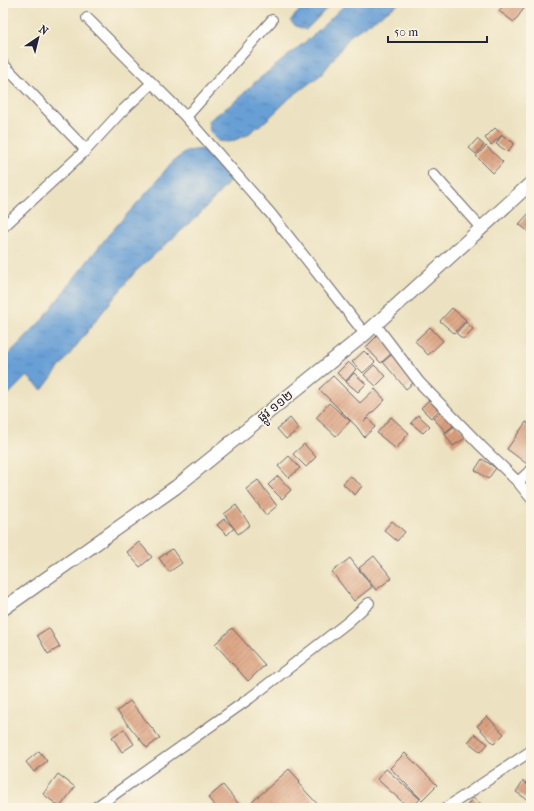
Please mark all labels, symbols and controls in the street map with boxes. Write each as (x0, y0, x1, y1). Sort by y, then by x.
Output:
north arrow (18, 18, 58, 58)
scale bar (388, 18, 487, 44)
text: N (36, 22, 51, 38)
text: 50 m (394, 25, 418, 39)
street label: ផ្លូវ ១១២ (254, 387, 298, 428)

